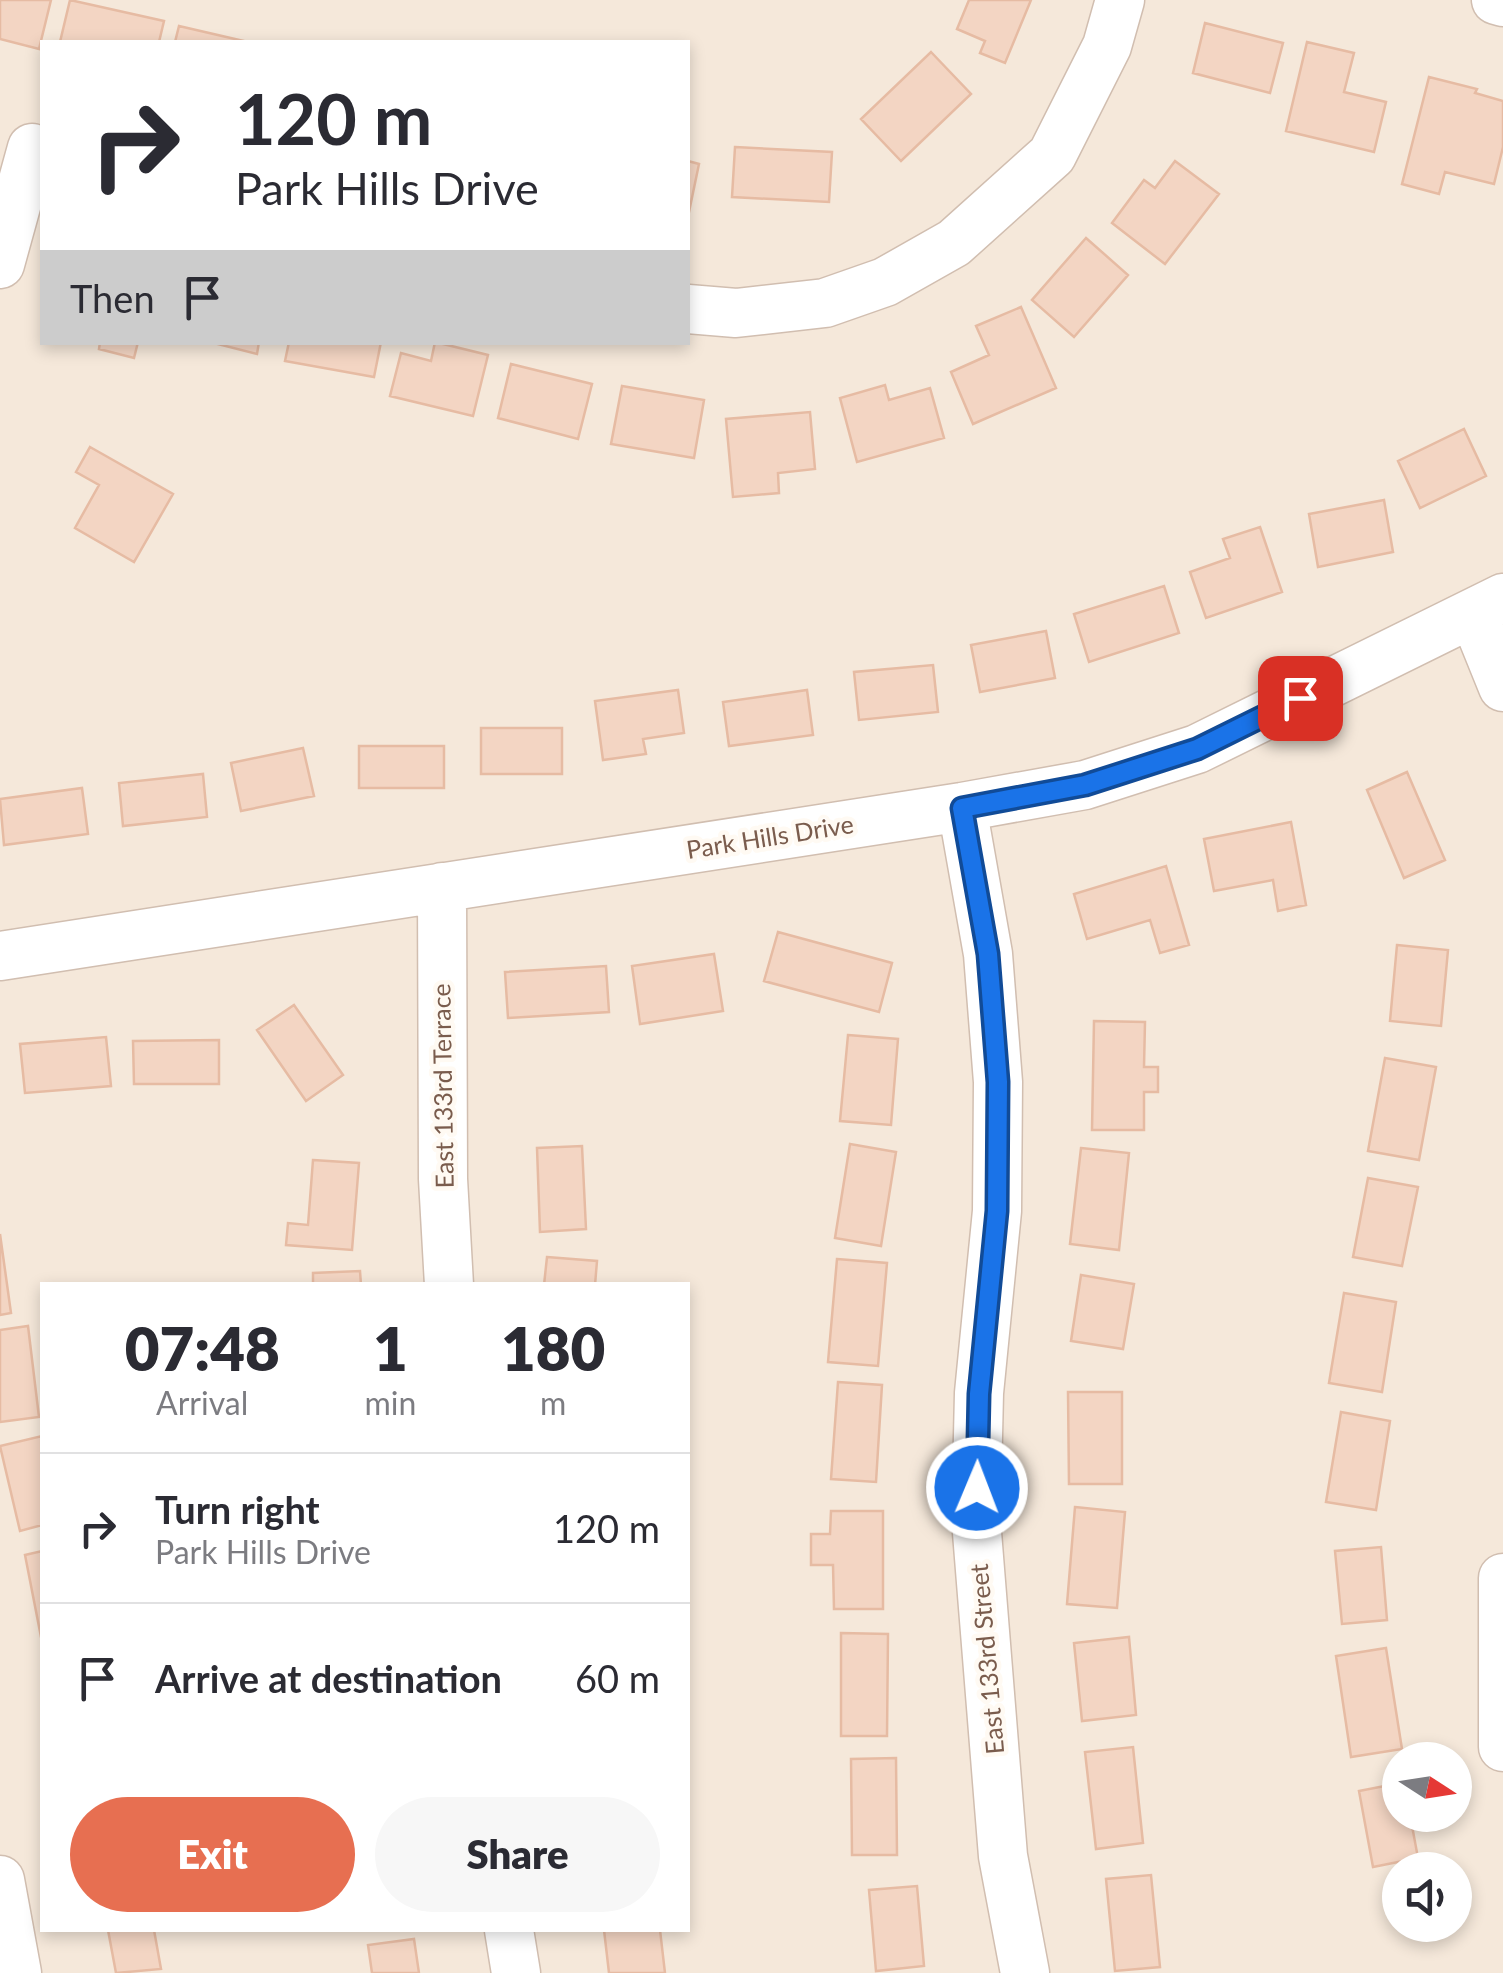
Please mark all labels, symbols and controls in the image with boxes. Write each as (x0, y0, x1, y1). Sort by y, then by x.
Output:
text: 120 m (235, 76, 432, 160)
icon: right (70, 80, 200, 210)
text: Park Hills Drive (235, 161, 539, 215)
icon: arrive (175, 270, 230, 325)
text: Then (70, 275, 155, 321)
pin (1258, 656, 1343, 741)
icon: arrive (1273, 671, 1328, 726)
street label: Park Hills Drive (684, 808, 856, 864)
street label: East 133rd Terrace (425, 983, 459, 1189)
text: 07:48 (125, 1312, 280, 1384)
text: 1 (373, 1312, 408, 1384)
text: 180 (501, 1312, 605, 1384)
text: Arrival (156, 1383, 248, 1422)
text: min (364, 1383, 416, 1422)
text: m (540, 1383, 566, 1422)
position arrow (925, 1436, 1029, 1540)
text: Turn right (155, 1486, 320, 1532)
icon: right (70, 1501, 125, 1556)
text: 120 m (553, 1505, 660, 1551)
text: Park Hills Drive (155, 1532, 371, 1571)
street label: East 133rd Street (963, 1562, 1009, 1756)
icon: arrive (70, 1651, 125, 1706)
text: Arrive at destination (155, 1655, 502, 1701)
text: 60 m (575, 1655, 660, 1701)
north arrow (1382, 1742, 1472, 1832)
map controls (1382, 1742, 1472, 1942)
button: Exit (70, 1797, 355, 1912)
button: Share (375, 1797, 660, 1912)
button: sound (1382, 1852, 1472, 1942)

